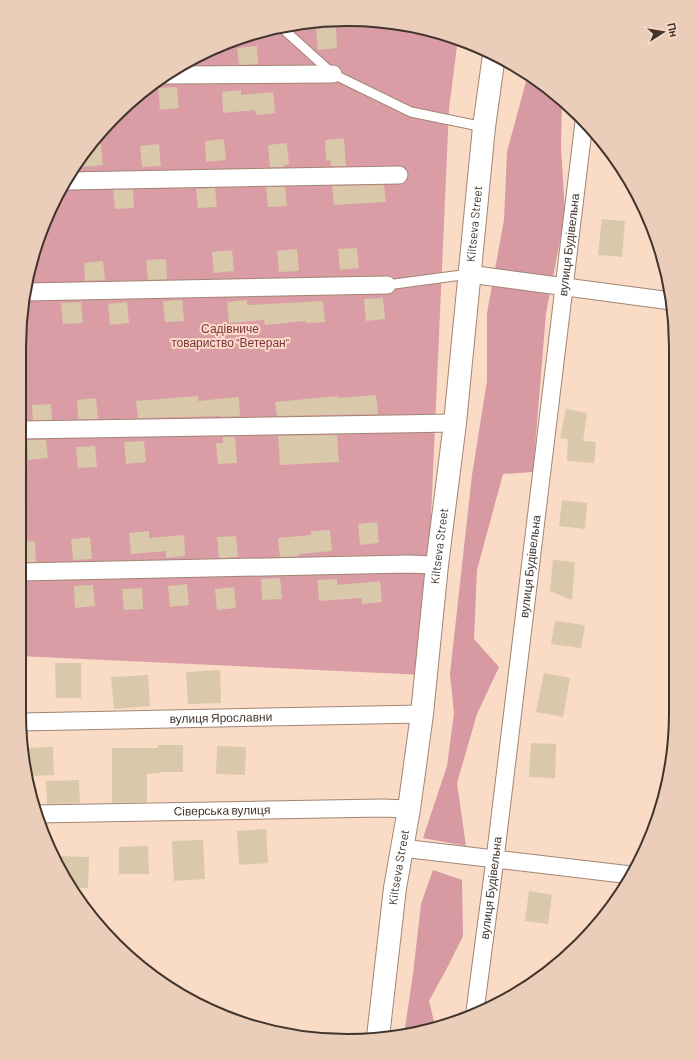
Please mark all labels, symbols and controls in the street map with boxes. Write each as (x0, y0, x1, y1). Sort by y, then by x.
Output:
north arrow (643, 12, 683, 52)
text: Пн (665, 21, 681, 38)
street label: Kiltseva Street (463, 185, 484, 263)
street label: вулиця Будівельна (555, 192, 581, 297)
park label: Садівниче товариство "Ветеран" (171, 321, 289, 350)
street label: Kiltseva Street (427, 507, 450, 585)
street label: вулиця Будівельна (516, 514, 543, 619)
street label: вулиця Ярославни (169, 709, 272, 726)
street label: Сіверська вулиця (173, 802, 270, 818)
street label: Kiltseva Street (385, 828, 411, 906)
street label: вулиця Будівельна (476, 835, 504, 940)

